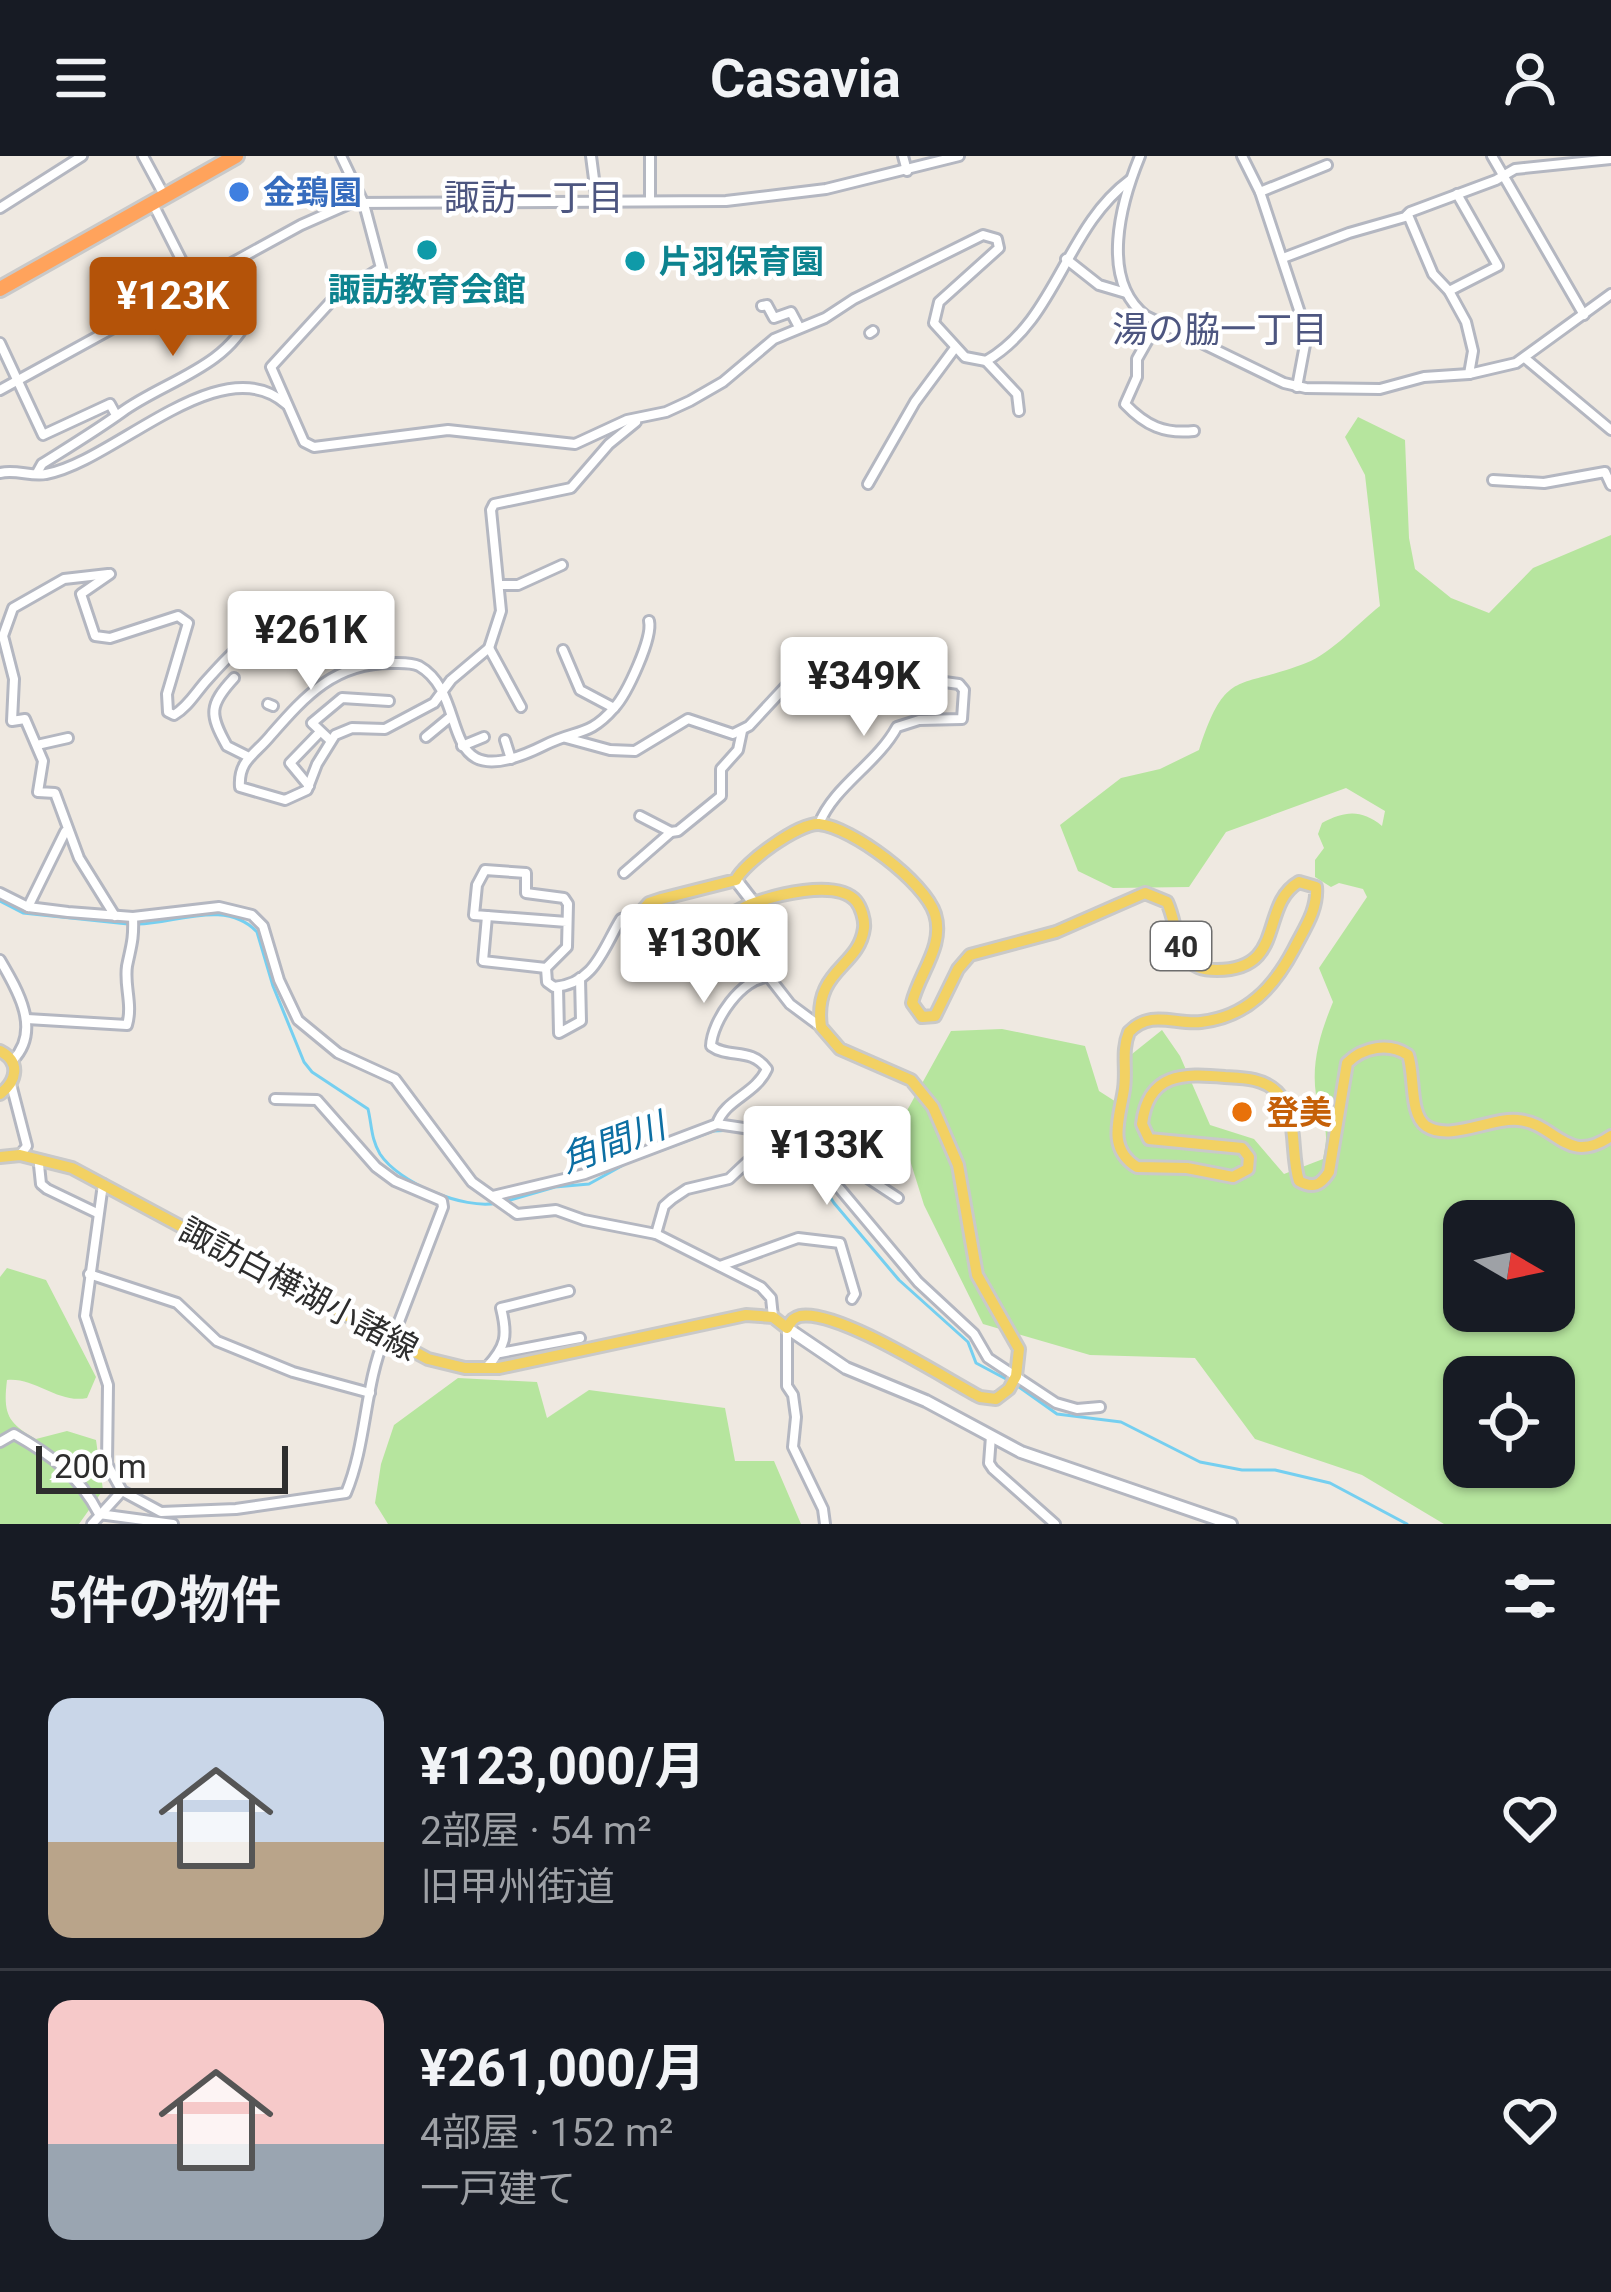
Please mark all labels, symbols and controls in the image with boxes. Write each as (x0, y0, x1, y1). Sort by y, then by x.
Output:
icon: menu (48, 45, 114, 111)
icon: person (1497, 45, 1563, 111)
text: Casavia (710, 47, 901, 110)
place label: 金鵄園 (263, 173, 362, 212)
district label: 諏訪一丁目 (444, 177, 624, 219)
marker: 金鵄園 (226, 179, 252, 205)
marker: 諏訪教育会館 (414, 237, 440, 263)
place label: 片羽保育園 (659, 242, 824, 281)
marker: 片羽保育園 (622, 248, 648, 274)
pin: ¥123K (89, 257, 257, 359)
place label: 諏訪教育会館 (328, 270, 526, 309)
text: ¥123K (117, 273, 229, 319)
district label: 湯の脇一丁目 (1112, 309, 1328, 351)
pin: ¥261K (227, 591, 395, 693)
text: ¥261K (255, 607, 367, 653)
pin: ¥349K (780, 637, 948, 739)
text: ¥349K (808, 653, 920, 699)
pin: ¥130K (620, 904, 788, 1006)
text: ¥130K (648, 920, 760, 966)
road number: 40 (1151, 922, 1211, 970)
place label: 登美 (1266, 1093, 1332, 1132)
marker: 登美 (1229, 1099, 1255, 1125)
water label: 角間川 (555, 1103, 675, 1181)
pin: ¥133K (743, 1106, 911, 1208)
text: ¥133K (771, 1122, 883, 1168)
north arrow (1443, 1200, 1575, 1332)
map controls (1443, 1200, 1575, 1488)
street label: 諏訪白樺湖小諸線 (173, 1210, 425, 1368)
button: locate (1443, 1356, 1575, 1488)
scale bar (36, 1440, 288, 1493)
text: 200 m (54, 1447, 147, 1486)
icon: filters (1497, 1563, 1563, 1629)
text: 5件の物件 (48, 1571, 281, 1630)
text: ¥123,000/月 (420, 1737, 705, 1796)
icon: home (144, 1746, 288, 1890)
icon: heart (1497, 1785, 1563, 1851)
text: 2部屋 · 54 m² (420, 1808, 651, 1854)
text: 旧甲州街道 (420, 1864, 615, 1910)
text: ¥261,000/月 (420, 2039, 705, 2098)
icon: home (144, 2048, 288, 2192)
icon: heart (1497, 2087, 1563, 2153)
text: 4部屋 · 152 m² (420, 2110, 673, 2156)
text: 一戸建て (420, 2166, 576, 2212)

